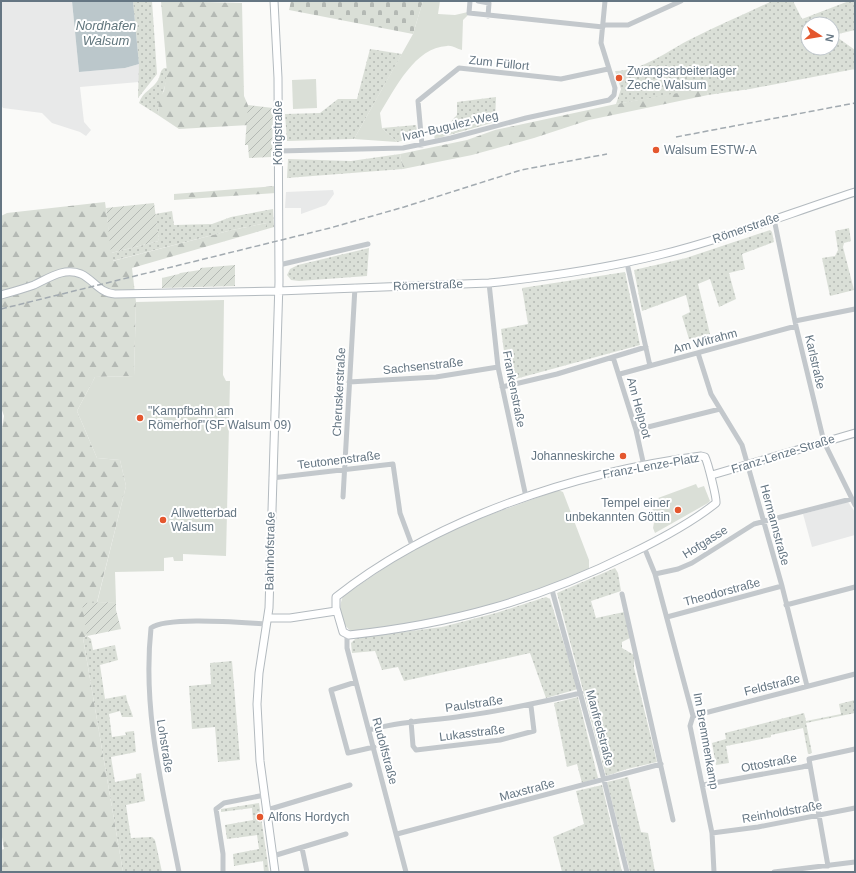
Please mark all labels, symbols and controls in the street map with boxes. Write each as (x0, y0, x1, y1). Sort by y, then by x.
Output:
north arrow (800, 16, 840, 56)
water label: Nordhafen Walsum (76, 18, 136, 48)
text: N (823, 33, 836, 43)
street label: Zum Füllort (468, 53, 531, 73)
place label: Zwangsarbeiterlager Zeche Walsum (627, 64, 736, 92)
marker: Zwangsarbeiterlager Zeche Walsum (614, 73, 624, 83)
street label: Königstraße (271, 100, 285, 165)
street label: Ivan-Bugulez-Weg (400, 108, 500, 144)
place label: Walsum ESTW-A (664, 143, 757, 157)
marker: Walsum ESTW-A (651, 145, 661, 155)
street label: Römerstraße (711, 210, 782, 246)
street label: Römerstraße (393, 277, 464, 293)
street label: Am Witrahm (671, 326, 739, 356)
street label: Karlstraße (802, 333, 828, 391)
street label: Cheruskerstraße (330, 347, 348, 437)
street label: Frankenstraße (500, 349, 528, 429)
street label: Sachsenstraße (382, 355, 464, 377)
street label: Am Helpoot (624, 376, 654, 441)
place label: "Kampfbahn am Römerhof"(SF Walsum 09) (148, 404, 291, 432)
marker: "Kampfbahn am Römerhof"(SF Walsum 09) (135, 413, 145, 423)
street label: Franz-Lenze-Straße (730, 432, 837, 476)
street label: Teutonenstraße (297, 448, 382, 472)
place label: Johanneskirche (531, 449, 615, 463)
street label: Franz-Lenze-Platz (602, 451, 700, 481)
marker: Johanneskirche (618, 451, 628, 461)
street label: Hermannstraße (757, 483, 793, 567)
place label: Tempel einer unbekannten Göttin (565, 496, 670, 524)
marker: Tempel einer unbekannten Göttin (673, 505, 683, 515)
place label: Allwetterbad Walsum (171, 506, 237, 534)
street label: Bahnhofstraße (262, 511, 278, 590)
marker: Allwetterbad Walsum (158, 515, 168, 525)
street label: Hofgasse (680, 522, 730, 561)
street label: Theodorstraße (682, 575, 762, 609)
street label: Feldstraße (742, 671, 802, 699)
street label: Manfredstraße (583, 689, 617, 768)
street label: Im Bremmenkamp (691, 692, 721, 791)
street label: Paulstraße (444, 693, 504, 715)
street label: Rudolfstraße (369, 716, 401, 786)
street label: Lohstraße (154, 718, 176, 774)
street label: Lukasstraße (438, 722, 506, 744)
street label: Ottostraße (740, 751, 798, 775)
street label: Maxstraße (498, 776, 556, 804)
street label: Reinholdstraße (741, 798, 824, 826)
place label: Alfons Hordych (268, 810, 349, 824)
marker: Alfons Hordych (255, 812, 265, 822)

